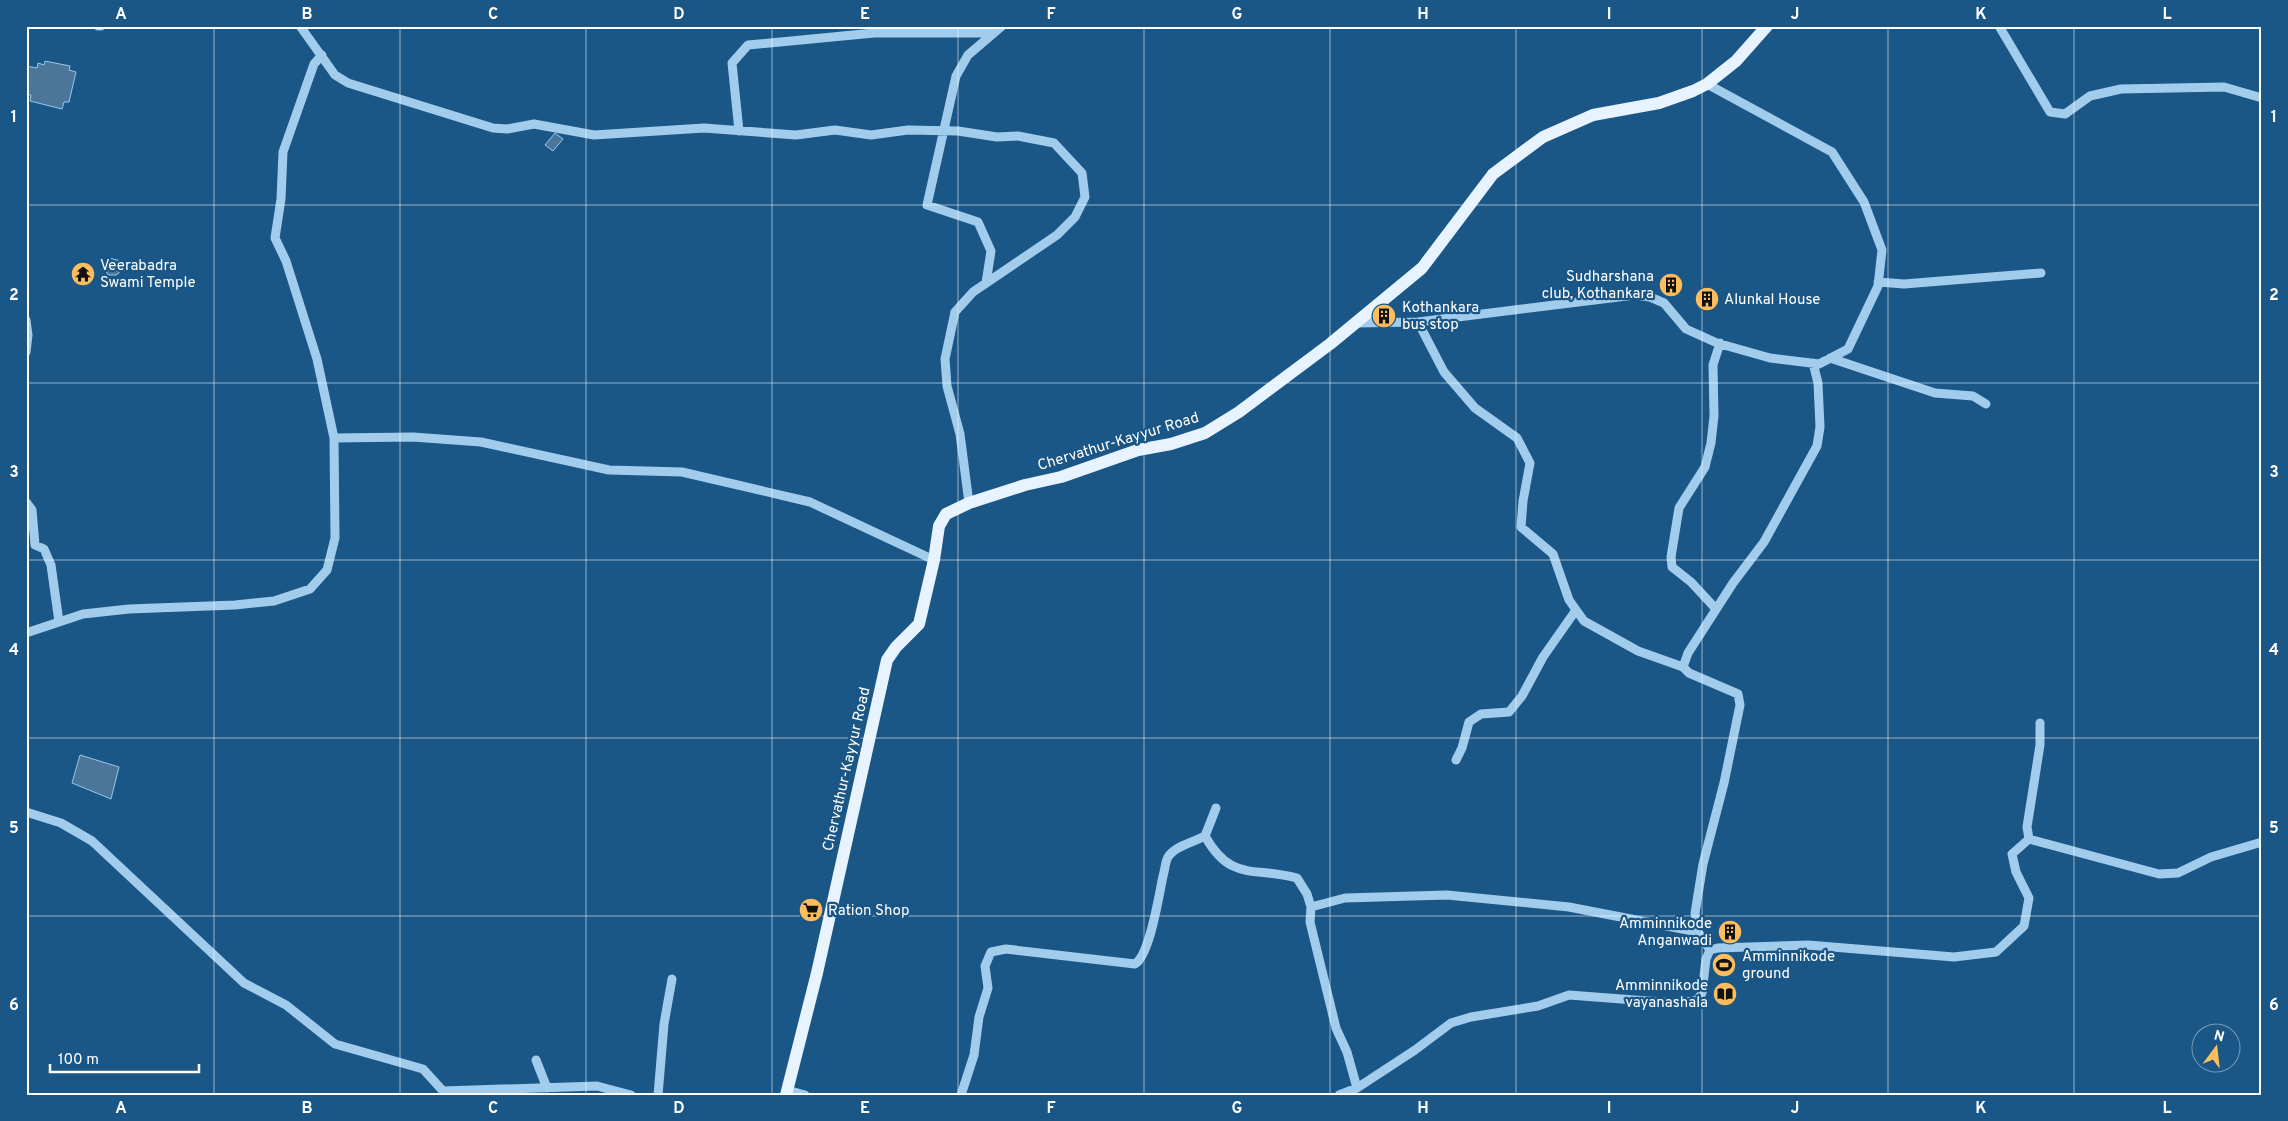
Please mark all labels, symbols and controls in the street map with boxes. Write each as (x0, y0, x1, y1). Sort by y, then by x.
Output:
text: A (115, 5, 127, 25)
text: B (301, 5, 313, 25)
text: C (488, 5, 498, 25)
text: D (673, 5, 685, 25)
text: E (860, 5, 870, 25)
text: F (1046, 5, 1056, 25)
text: G (1232, 5, 1242, 25)
text: H (1417, 5, 1429, 25)
text: I (1607, 5, 1611, 25)
text: J (1791, 5, 1799, 25)
text: K (1975, 5, 1987, 25)
text: L (2162, 5, 2172, 25)
text: 1 (11, 108, 17, 128)
text: 1 (2271, 108, 2277, 128)
place label: Veerabadra Swami Temple (100, 257, 196, 293)
temple icon: Veerabadra Swami Temple (70, 261, 96, 287)
place label: Sudharshana club, Kothankara (1542, 268, 1654, 304)
building icon: Sudharshana club, Kothankara (1658, 272, 1684, 298)
text: 2 (9, 286, 19, 306)
building icon: Alunkal House (1694, 286, 1720, 312)
text: 2 (2269, 286, 2279, 306)
place label: Alunkal House (1724, 291, 1820, 310)
place label: Kothankara bus stop (1402, 299, 1479, 335)
building icon: Kothankara bus stop (1371, 303, 1397, 329)
street label: Chervathur-Kayyur Road (1035, 409, 1201, 476)
text: 3 (9, 463, 19, 483)
text: 3 (2269, 463, 2279, 483)
text: 4 (9, 641, 19, 661)
text: 4 (2269, 641, 2279, 661)
street label: Chervathur-Kayyur Road (819, 685, 876, 853)
text: 5 (9, 819, 19, 839)
text: 5 (2269, 819, 2279, 839)
supermarket icon: Ration Shop (798, 897, 824, 923)
place label: Ration Shop (828, 902, 909, 921)
place label: Amminnikode Anganwadi (1619, 915, 1712, 951)
building icon: Amminnikode Anganwadi (1717, 919, 1743, 945)
place label: Amminnikode ground (1742, 948, 1835, 984)
sports icon: Amminnikode ground (1711, 952, 1737, 978)
place label: Amminnikode vayanashala (1615, 977, 1708, 1013)
library icon: Amminnikode vayanashala (1712, 981, 1738, 1007)
text: 6 (9, 996, 19, 1016)
text: 6 (2269, 996, 2279, 1016)
north arrow (2190, 1024, 2240, 1074)
text: N (2212, 1027, 2226, 1046)
scale bar (50, 1041, 199, 1073)
text: 100 m (58, 1051, 99, 1070)
text: A (115, 1099, 127, 1119)
text: B (301, 1099, 313, 1119)
text: C (488, 1099, 498, 1119)
text: D (673, 1099, 685, 1119)
text: E (860, 1099, 870, 1119)
text: F (1046, 1099, 1056, 1119)
text: G (1232, 1099, 1242, 1119)
text: H (1417, 1099, 1429, 1119)
text: I (1607, 1099, 1611, 1119)
text: J (1791, 1099, 1799, 1119)
text: K (1975, 1099, 1987, 1119)
text: L (2162, 1099, 2172, 1119)

